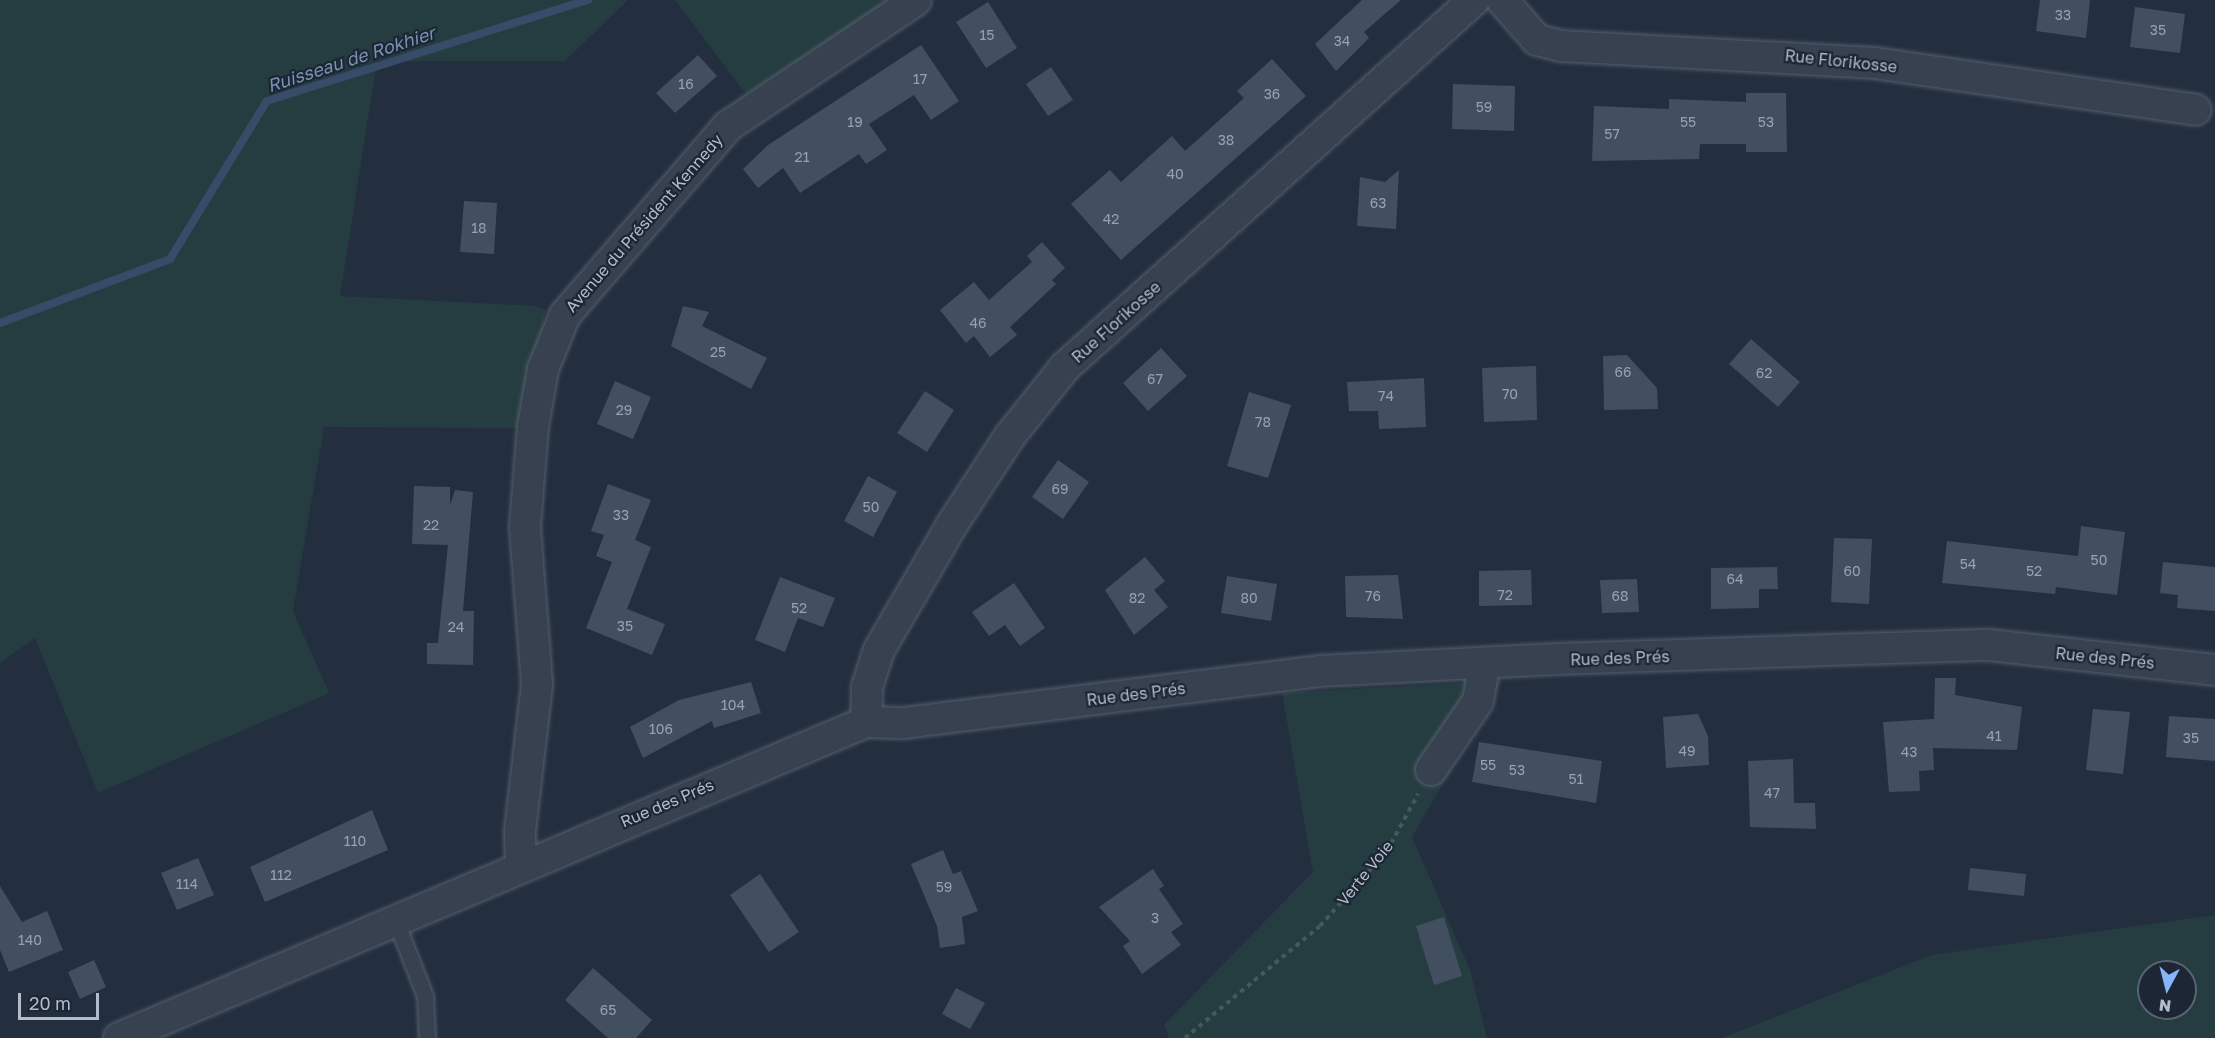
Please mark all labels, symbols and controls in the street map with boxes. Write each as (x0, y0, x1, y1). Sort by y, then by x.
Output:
house number: 33 (2055, 7, 2071, 23)
water label: Ruisseau de Rokhier (264, 22, 438, 96)
house number: 35 (2150, 22, 2166, 38)
house number: 15 (980, 27, 994, 43)
house number: 34 (1334, 33, 1350, 49)
street label: Rue Florikosse (1784, 46, 1898, 76)
house number: 17 (913, 71, 927, 87)
house number: 16 (678, 76, 694, 92)
house number: 36 (1264, 86, 1280, 102)
house number: 59 (1476, 99, 1492, 115)
house number: 19 (847, 114, 863, 130)
house number: 55 (1680, 114, 1696, 130)
house number: 53 (1758, 114, 1774, 130)
house number: 57 (1604, 126, 1620, 142)
street label: Avenue du Président Kennedy (561, 130, 727, 316)
house number: 38 (1218, 132, 1234, 148)
house number: 21 (795, 149, 809, 165)
house number: 40 (1166, 166, 1184, 182)
house number: 63 (1370, 195, 1386, 211)
house number: 42 (1103, 211, 1119, 227)
house number: 18 (471, 220, 487, 236)
street label: Rue Florikosse (1068, 277, 1164, 367)
house number: 46 (969, 315, 987, 331)
house number: 25 (710, 344, 726, 360)
house number: 66 (1615, 364, 1631, 380)
house number: 62 (1756, 365, 1772, 381)
house number: 67 (1147, 371, 1163, 387)
house number: 70 (1502, 386, 1518, 402)
house number: 74 (1378, 388, 1394, 404)
house number: 29 (616, 402, 632, 418)
house number: 78 (1255, 414, 1271, 430)
house number: 69 (1052, 481, 1068, 497)
house number: 50 (863, 499, 879, 515)
house number: 33 (613, 507, 629, 523)
house number: 22 (423, 517, 439, 533)
house number: 50 (2091, 552, 2107, 568)
house number: 54 (1960, 556, 1976, 572)
house number: 60 (1843, 563, 1861, 579)
house number: 52 (2026, 563, 2042, 579)
house number: 64 (1726, 571, 1744, 587)
house number: 72 (1497, 587, 1513, 603)
house number: 76 (1365, 588, 1381, 604)
house number: 68 (1611, 588, 1629, 604)
house number: 82 (1129, 590, 1145, 606)
house number: 80 (1240, 590, 1258, 606)
house number: 52 (791, 600, 807, 616)
house number: 35 (617, 618, 633, 634)
house number: 24 (448, 619, 464, 635)
street label: Rue des Prés (2055, 643, 2155, 673)
street label: Rue des Prés (1570, 647, 1670, 669)
street label: Rue des Prés (1085, 678, 1187, 710)
house number: 104 (721, 697, 745, 713)
house number: 106 (649, 721, 673, 737)
house number: 41 (1986, 728, 2002, 744)
house number: 35 (2183, 730, 2199, 746)
house number: 49 (1678, 743, 1696, 759)
house number: 43 (1901, 744, 1917, 760)
house number: 55 (1480, 757, 1496, 773)
house number: 53 (1509, 762, 1525, 778)
house number: 51 (1569, 771, 1583, 787)
street label: Rue des Prés (617, 775, 717, 831)
house number: 47 (1764, 785, 1780, 801)
house number: 110 (344, 833, 366, 849)
street label: Verte Voie (1333, 837, 1397, 909)
house number: 112 (270, 867, 292, 883)
house number: 114 (176, 876, 198, 892)
house number: 59 (936, 879, 952, 895)
house number: 3 (1151, 910, 1159, 926)
house number: 140 (18, 932, 42, 948)
north arrow (2137, 960, 2197, 1020)
scale bar (21, 981, 102, 1019)
text: 20 m (29, 992, 71, 1014)
text: N (2158, 995, 2172, 1017)
house number: 65 (600, 1002, 616, 1018)

